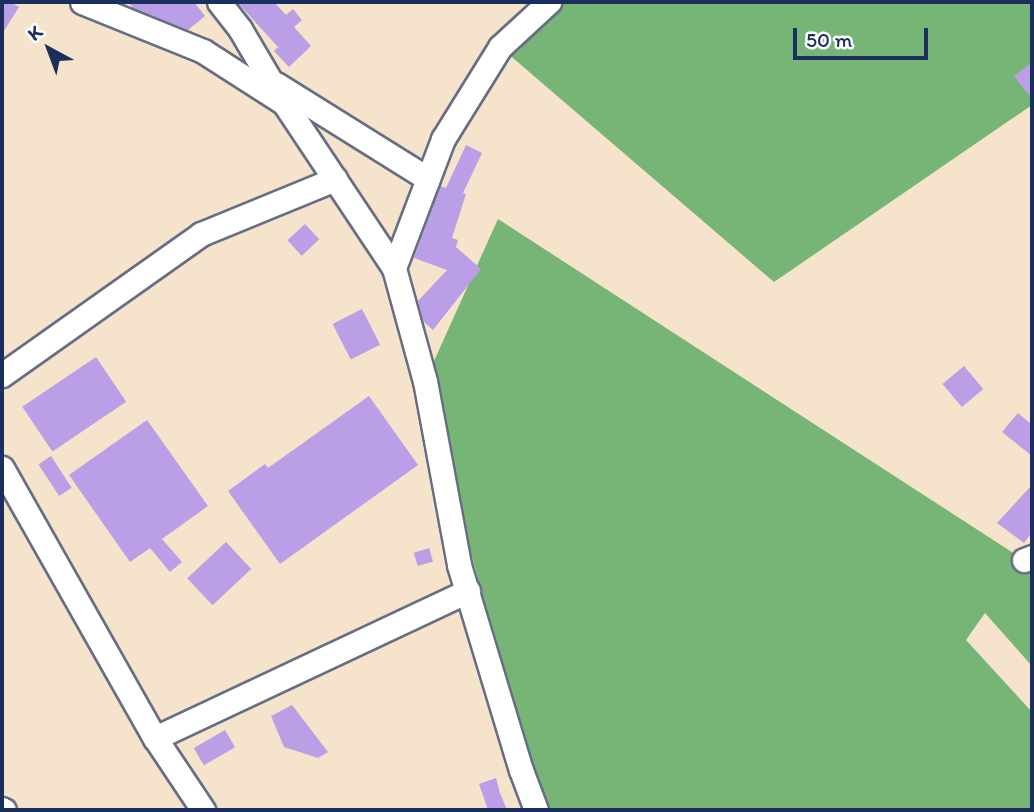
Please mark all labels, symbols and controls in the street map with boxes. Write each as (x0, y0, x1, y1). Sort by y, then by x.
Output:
north arrow (14, 14, 84, 84)
scale bar (796, 14, 931, 58)
text: K (23, 20, 47, 45)
text: 50 m (806, 27, 852, 52)

